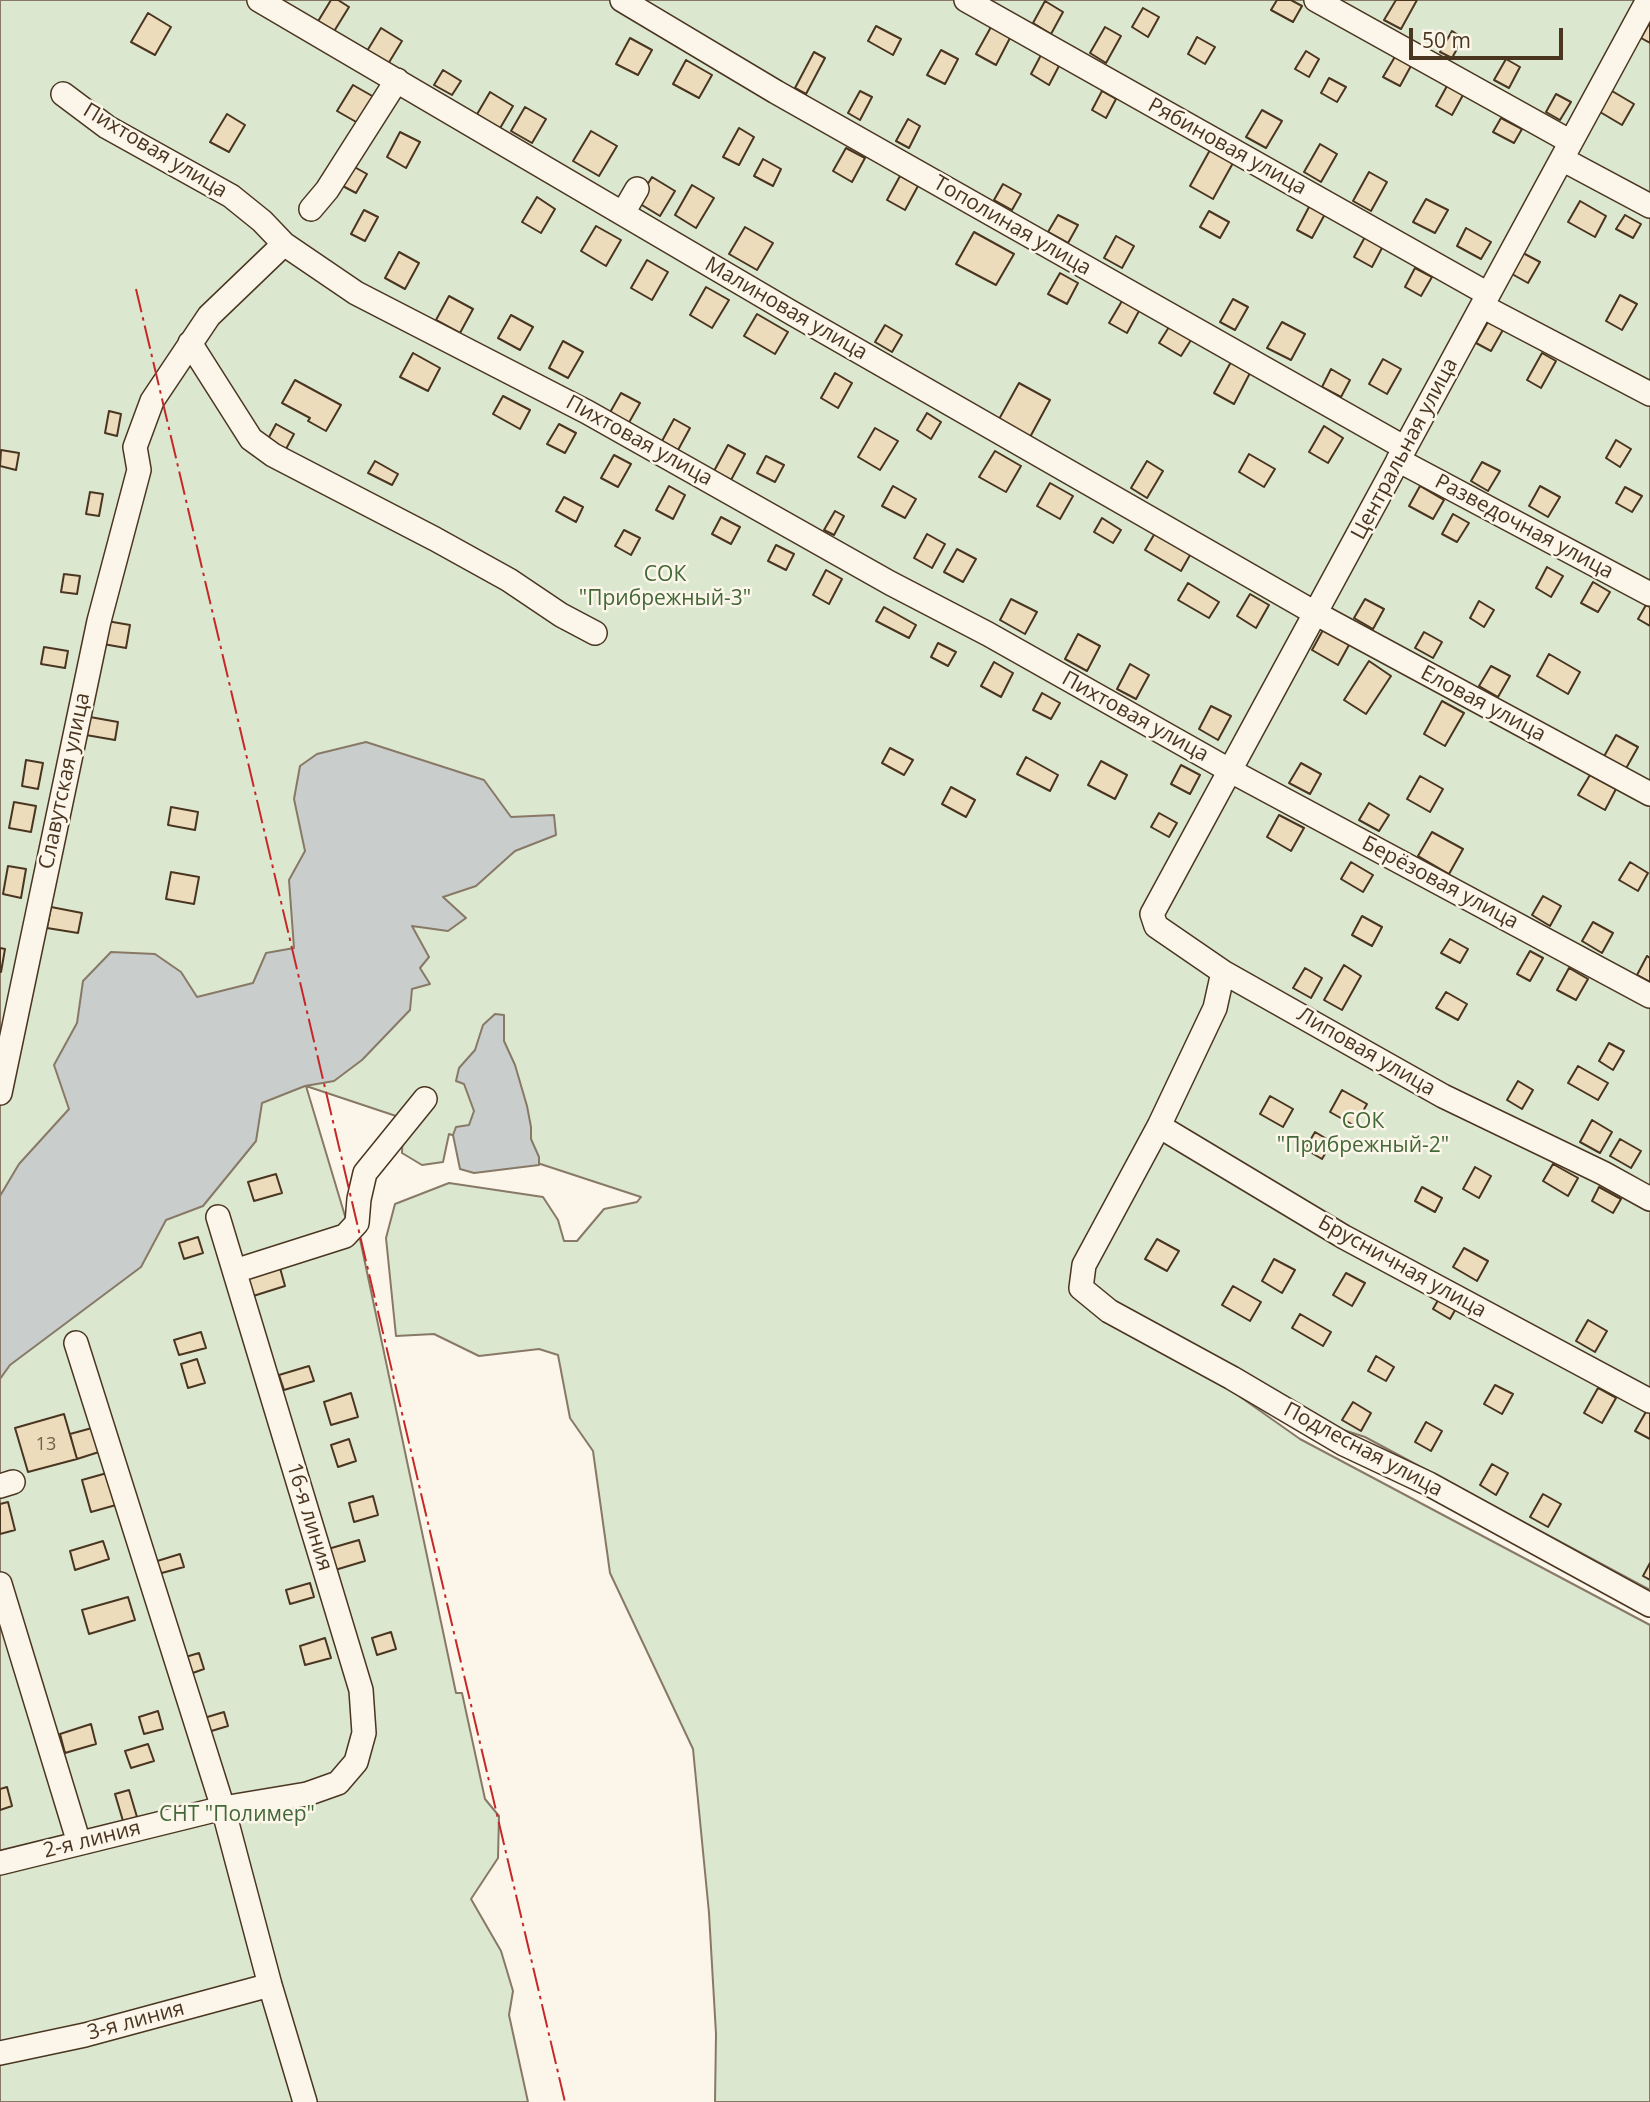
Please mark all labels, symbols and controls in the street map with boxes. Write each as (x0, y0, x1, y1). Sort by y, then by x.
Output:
scale bar (1412, 14, 1566, 58)
text: 50 m (1422, 26, 1471, 54)
street label: Рябиновая улица (1143, 93, 1311, 201)
street label: Пихтовая улица (78, 98, 232, 204)
street label: Тополиная улица (929, 171, 1095, 281)
street label: Малиновая улица (700, 252, 872, 366)
street label: Центральная улица (1346, 354, 1464, 544)
street label: Пихтовая улица (561, 390, 717, 492)
street label: Разведочная улица (1430, 469, 1618, 585)
park label: СОК "Прибрежный-3" (579, 562, 751, 612)
street label: Еловая улица (1416, 661, 1550, 747)
street label: Пихтовая улица (1057, 666, 1213, 768)
street label: Славутская улица (34, 690, 96, 872)
street label: Берёзовая улица (1357, 831, 1523, 935)
street label: Липовая улица (1292, 1002, 1440, 1102)
park label: СОК "Прибрежный-2" (1277, 1109, 1449, 1159)
street label: Брусничная улица (1313, 1210, 1491, 1324)
street label: Подлесная улица (1279, 1397, 1447, 1503)
house number: 13 (36, 1434, 56, 1456)
street label: 16-я линия (281, 1460, 337, 1574)
park label: СНТ "Полимер" (159, 1802, 315, 1828)
street label: 2-я линия (41, 1816, 143, 1864)
street label: 3-я линия (85, 1996, 187, 2046)

